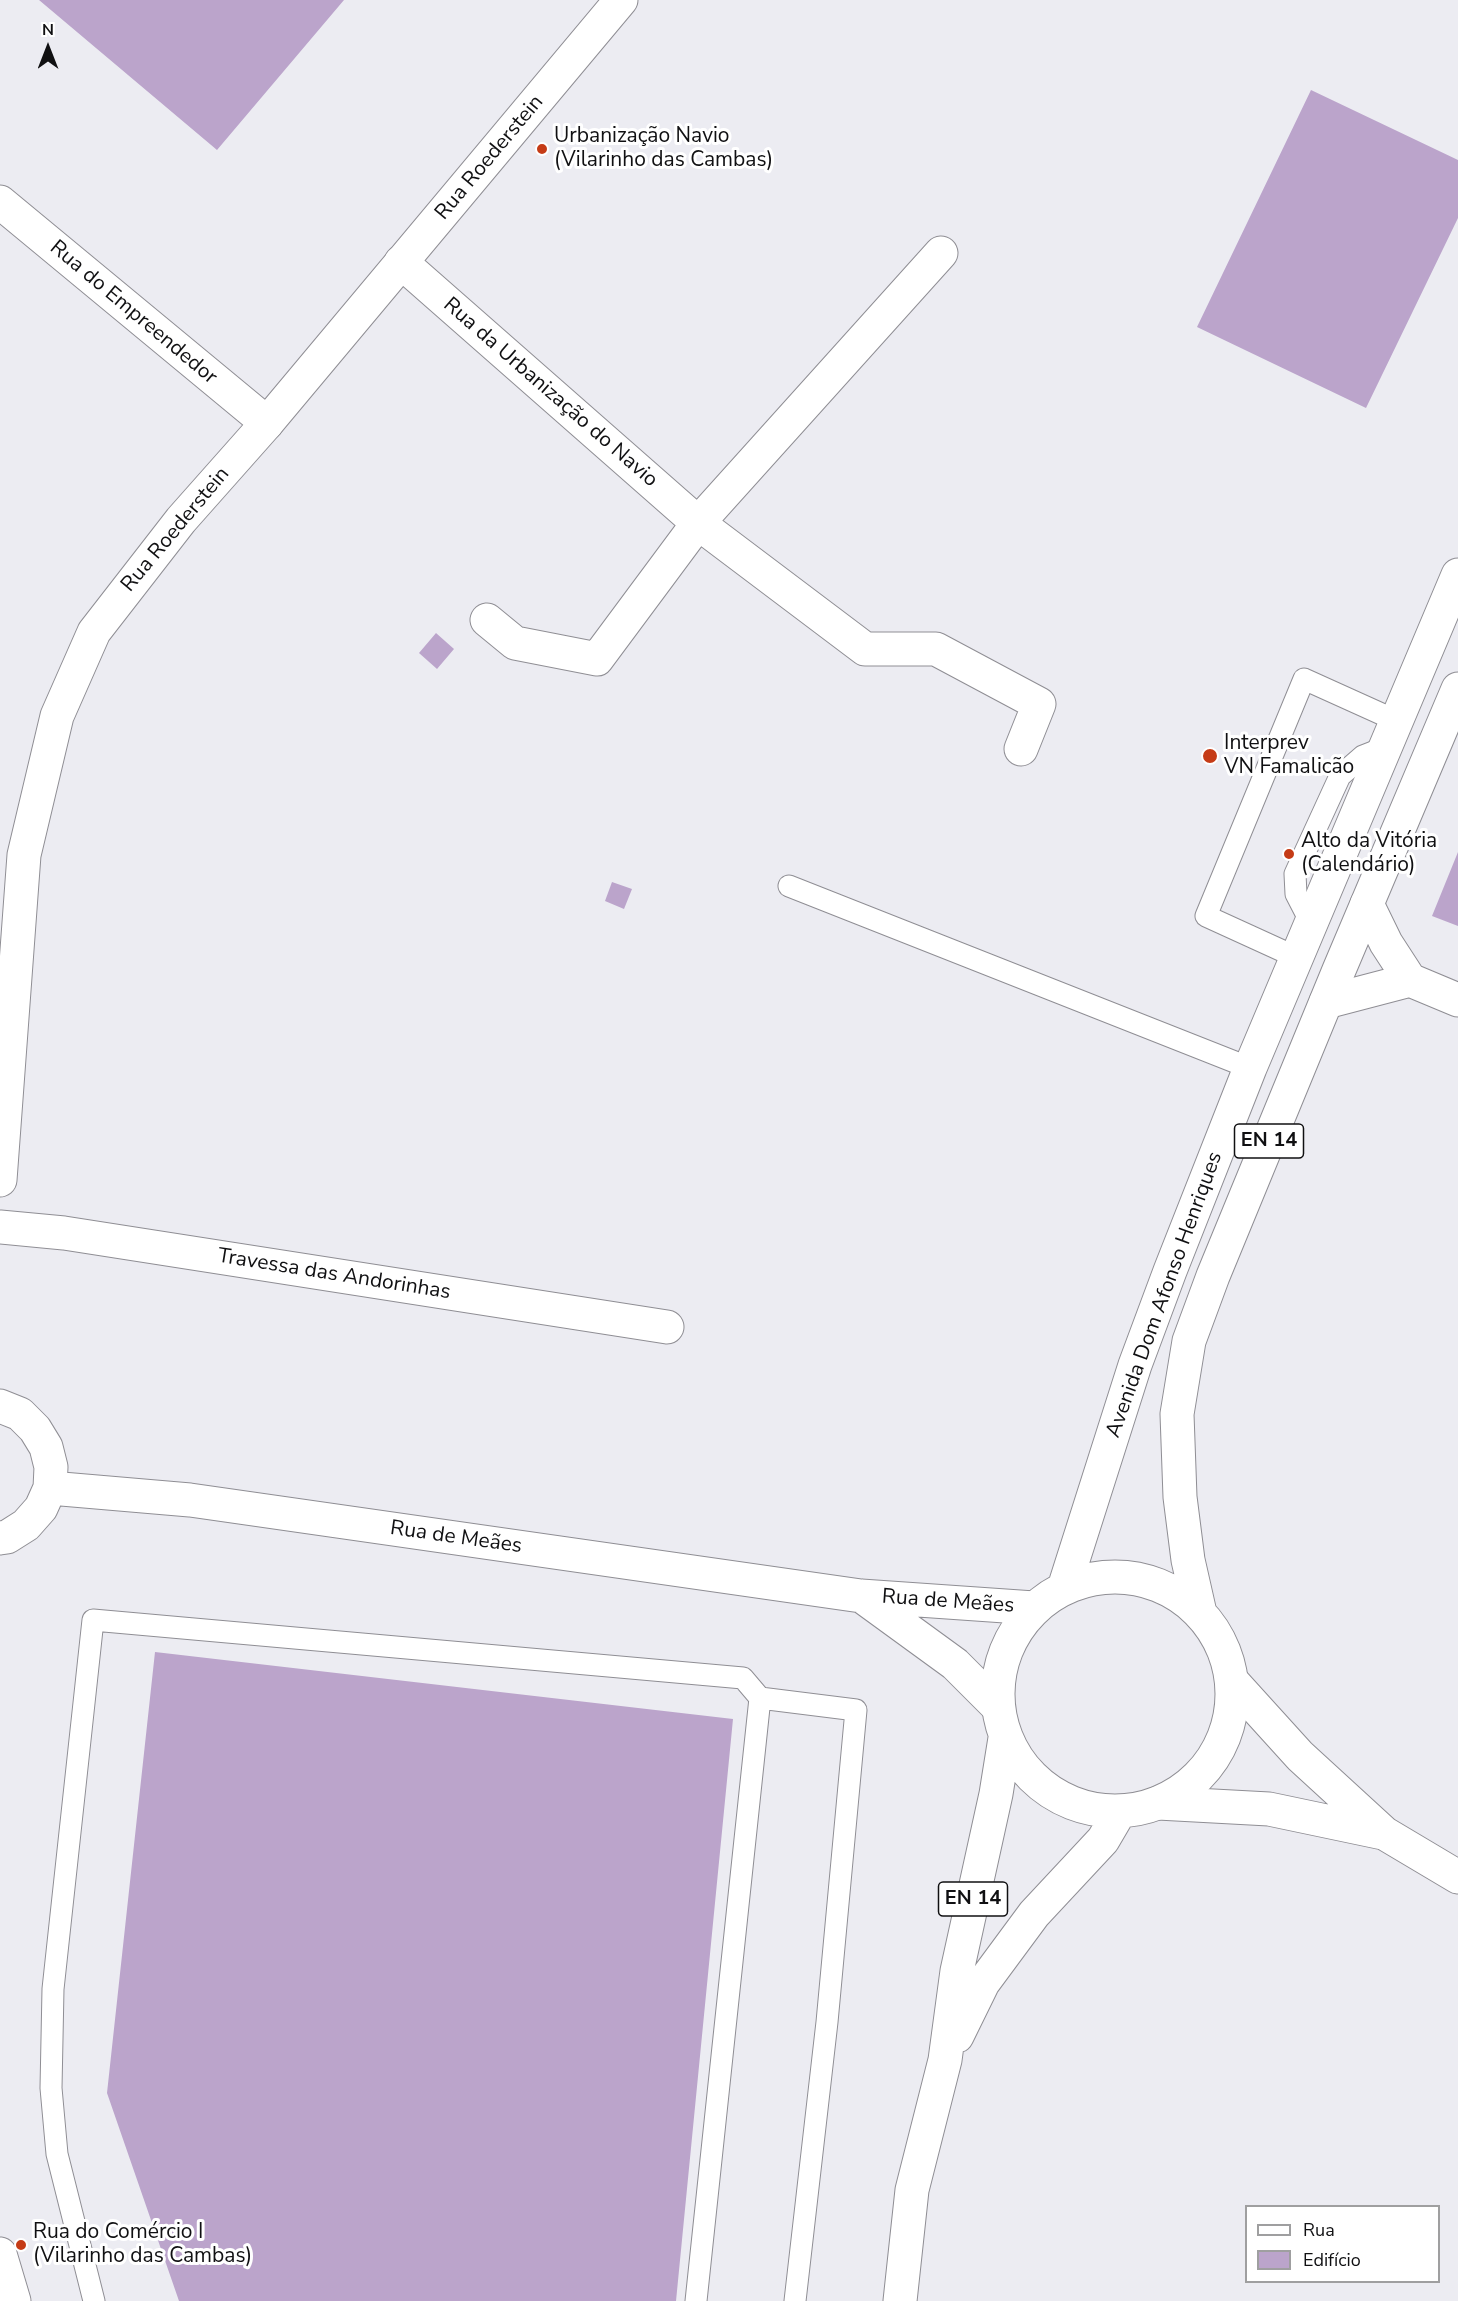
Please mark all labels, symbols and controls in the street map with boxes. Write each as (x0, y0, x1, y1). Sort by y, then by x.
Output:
north arrow (18, 18, 78, 78)
text: N (42, 19, 54, 41)
street label: Rua Roederstein (431, 91, 549, 225)
place label: Urbanização Navio (Vilarinho das Cambas) (554, 124, 773, 174)
marker: Urbanização Navio (Vilarinho das Cambas) (535, 142, 549, 156)
street label: Rua do Empreendedor (44, 236, 222, 390)
street label: Rua da Urbanização do Navio (438, 293, 662, 493)
street label: Rua Roederstein (117, 463, 235, 597)
place label: Interprev VN Famalicão (1224, 731, 1354, 781)
marker: Interprev VN Famalicão (1201, 747, 1219, 765)
place label: Alto da Vitória (Calendário) (1301, 829, 1437, 879)
marker: Alto da Vitória (Calendário) (1282, 847, 1296, 861)
road number: EN 14 (1234, 1124, 1304, 1158)
street label: Avenida Dom Afonso Henriques (1101, 1149, 1229, 1441)
street label: Travessa das Andorinhas (216, 1244, 452, 1306)
street label: Rua de Meães (389, 1516, 523, 1560)
street label: Rua de Meães (881, 1585, 1015, 1619)
road number: EN 14 (938, 1882, 1008, 1916)
legend (1245, 2205, 1440, 2283)
text: Rua (1303, 2218, 1335, 2242)
place label: Rua do Comércio I (Vilarinho das Cambas) (33, 2220, 252, 2270)
marker: Rua do Comércio I (Vilarinho das Cambas) (14, 2238, 28, 2252)
text: Edifício (1303, 2248, 1361, 2272)

